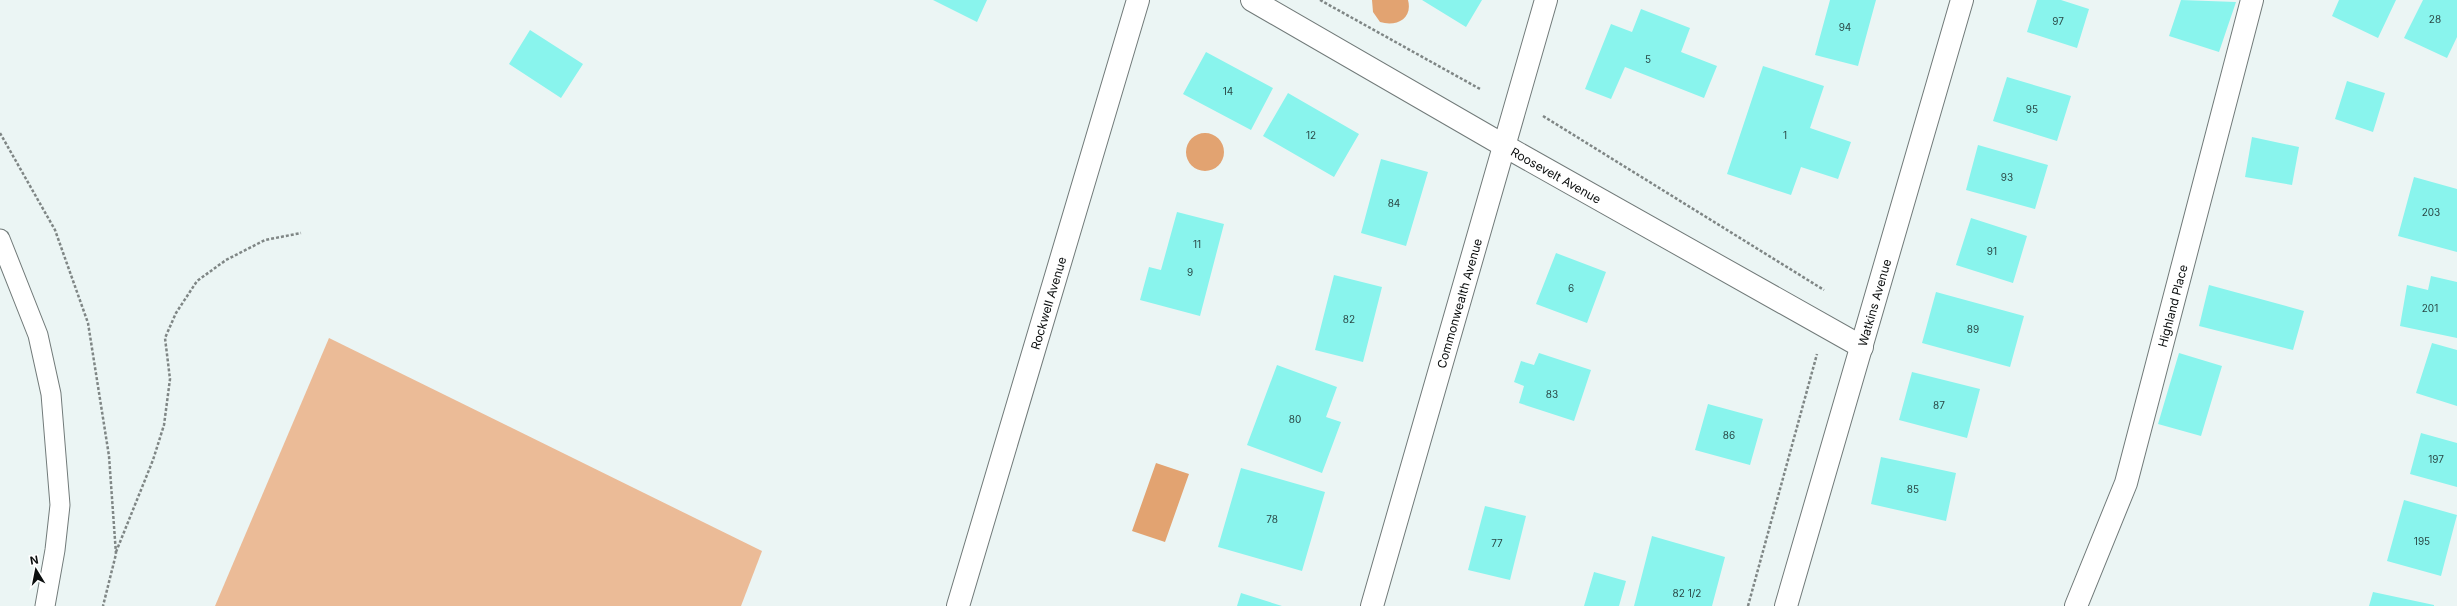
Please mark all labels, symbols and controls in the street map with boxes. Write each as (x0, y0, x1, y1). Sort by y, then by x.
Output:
house number: 28 (2429, 13, 2441, 25)
house number: 97 (2052, 15, 2064, 27)
house number: 94 (1839, 21, 1851, 33)
house number: 5 (1645, 53, 1651, 65)
house number: 14 (1223, 85, 1233, 97)
house number: 95 (2026, 103, 2038, 115)
house number: 12 (1306, 129, 1316, 141)
house number: 1 (1783, 129, 1787, 141)
street label: Roosevelt Avenue (1509, 144, 1604, 206)
house number: 93 (2001, 171, 2013, 183)
house number: 84 (1388, 197, 1400, 209)
house number: 203 (2422, 206, 2440, 218)
street label: Commonwealth Avenue (1433, 237, 1485, 370)
house number: 11 (1193, 238, 1201, 250)
house number: 91 (1987, 245, 1997, 257)
street label: Rockwell Avenue (1027, 255, 1069, 351)
street label: Watkins Avenue (1854, 257, 1894, 348)
street label: Highland Place (2154, 263, 2190, 349)
house number: 9 (1187, 266, 1193, 278)
house number: 6 (1568, 282, 1574, 294)
house number: 201 (2422, 302, 2438, 314)
house number: 82 (1343, 313, 1355, 325)
house number: 89 (1967, 323, 1979, 335)
house number: 83 (1546, 388, 1558, 400)
house number: 87 (1933, 399, 1945, 411)
house number: 80 (1289, 413, 1301, 425)
house number: 86 (1723, 429, 1735, 441)
house number: 197 (2428, 453, 2444, 465)
house number: 85 (1907, 483, 1919, 495)
house number: 78 (1266, 513, 1278, 525)
house number: 195 (2414, 535, 2430, 547)
house number: 77 (1491, 537, 1503, 549)
north arrow (16, 550, 56, 590)
text: N (29, 553, 40, 568)
house number: 82 1/2 (1673, 587, 1701, 599)

